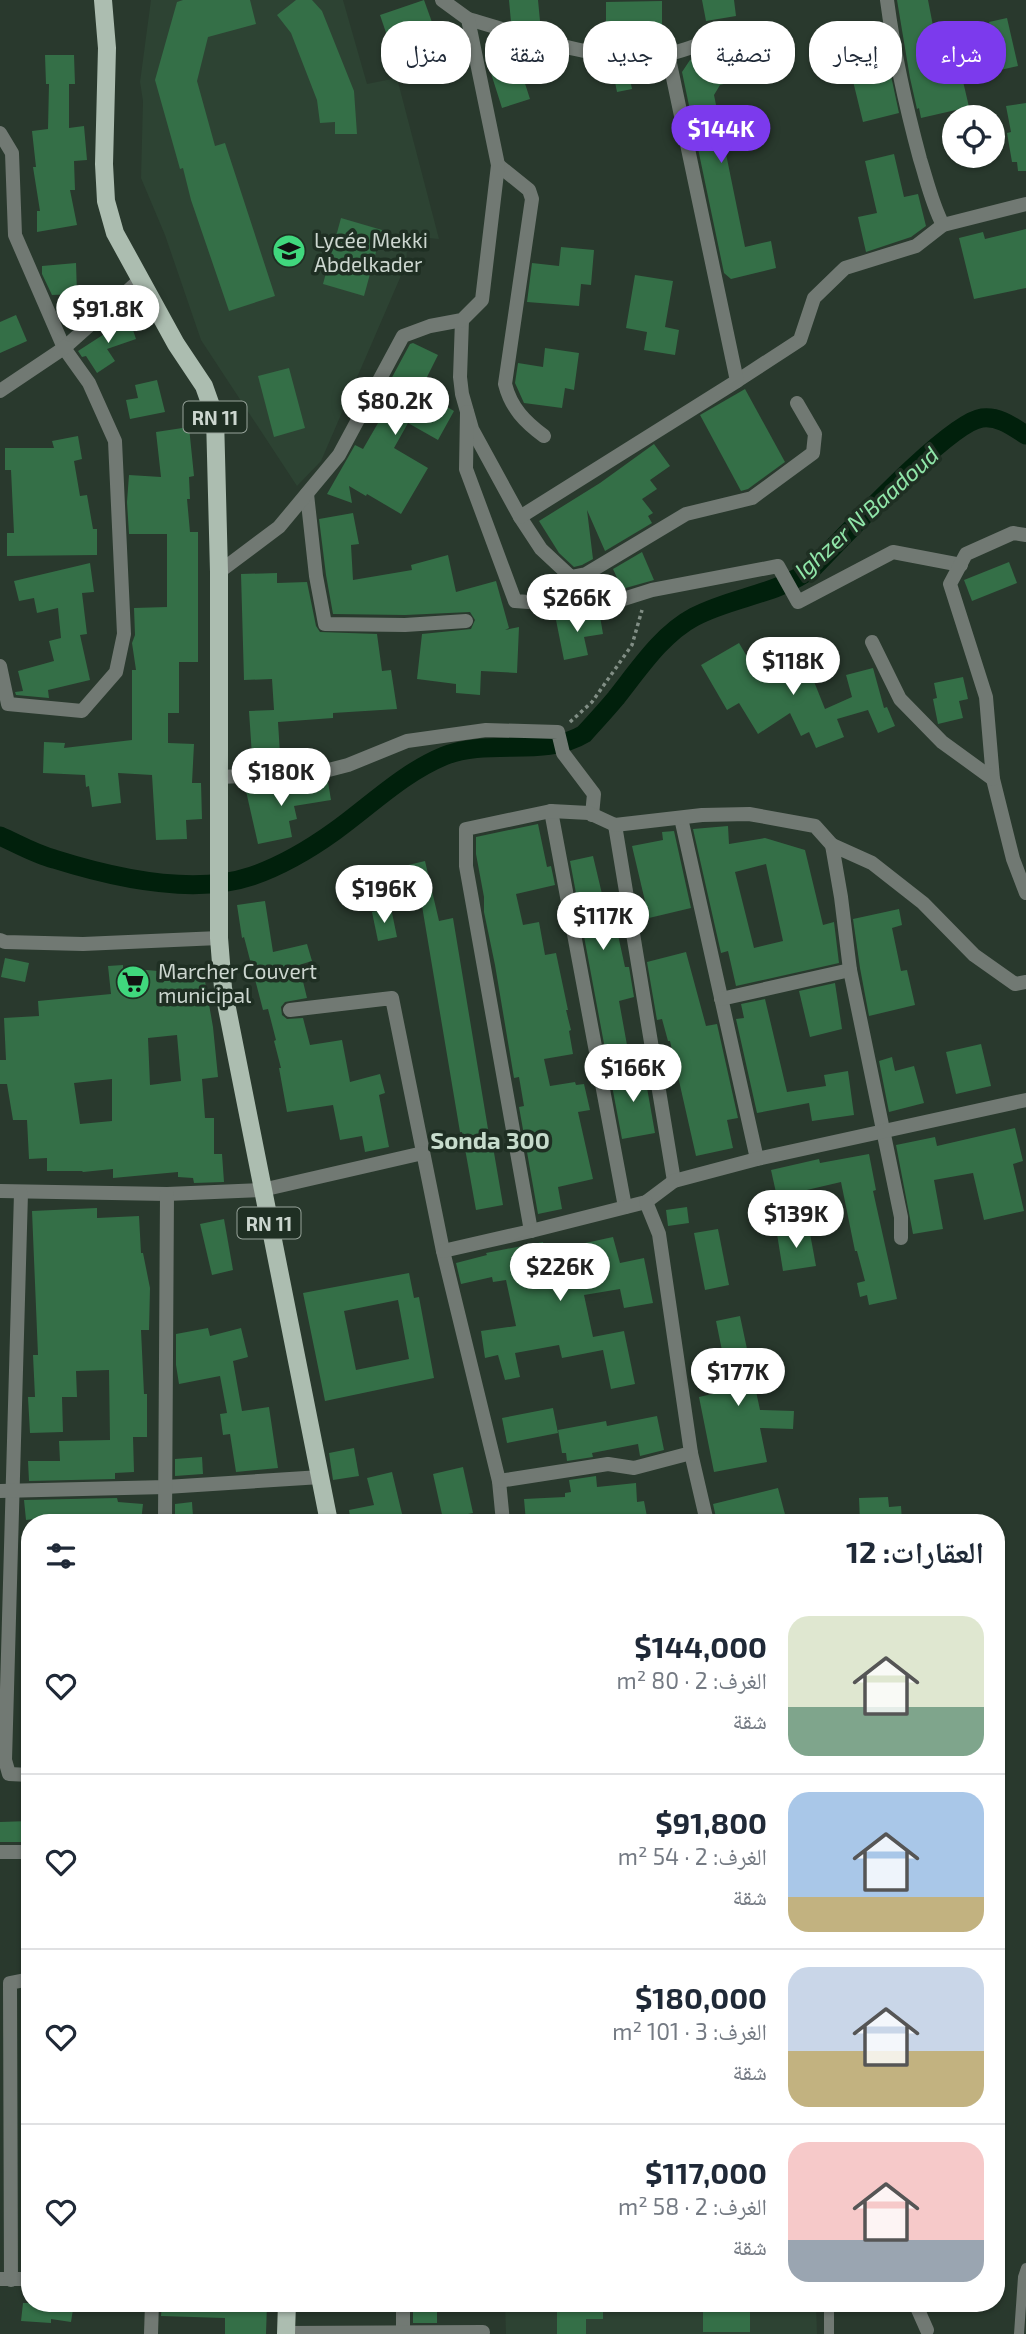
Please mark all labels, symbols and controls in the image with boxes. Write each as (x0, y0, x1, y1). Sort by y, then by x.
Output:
chip: منزل (381, 21, 471, 84)
chip: شقة (485, 21, 569, 84)
chip: جديد (583, 21, 677, 84)
chip: تصفية (691, 21, 795, 84)
chip: إيجار (809, 21, 902, 84)
chip: شراء (916, 21, 1006, 84)
map controls (942, 105, 1005, 168)
button: locate (942, 105, 1005, 168)
pin: $144K (672, 106, 770, 165)
text: $144K (687, 114, 755, 142)
place label: Lycée Mekki Abdelkader (314, 227, 428, 276)
school or university icon: Lycée Mekki Abdelkader (270, 232, 308, 270)
pin: $91.8K (51, 286, 165, 345)
text: $91.8K (72, 294, 144, 322)
pin: $80.2K (338, 378, 452, 437)
text: $80.2K (357, 386, 433, 414)
road number: RN 11 (184, 402, 246, 432)
water label: Ighzer N'Baadoud (788, 440, 944, 584)
pin: $266K (528, 574, 626, 634)
text: $266K (543, 583, 611, 611)
pin: $118K (744, 638, 842, 697)
text: $118K (762, 646, 824, 674)
pin: $180K (232, 748, 330, 808)
text: $180K (248, 757, 314, 785)
pin: $196K (335, 866, 433, 925)
text: $196K (352, 874, 417, 902)
pin: $117K (554, 892, 652, 952)
text: $117K (573, 901, 633, 929)
place label: Marcher Couvert municipal (158, 958, 317, 1007)
supermarket icon: Marcher Couvert municipal (114, 963, 152, 1001)
pin: $166K (584, 1044, 682, 1104)
text: $166K (601, 1053, 666, 1081)
district label: Sonda 300 (430, 1125, 550, 1154)
pin: $139K (747, 1190, 845, 1250)
text: $139K (764, 1199, 828, 1227)
road number: RN 11 (238, 1208, 300, 1238)
pin: $226K (511, 1244, 609, 1303)
text: $226K (526, 1252, 594, 1280)
pin: $177K (689, 1348, 787, 1408)
text: $177K (707, 1357, 769, 1385)
text: العقارات: 12 (846, 1533, 984, 1569)
icon: filters (42, 1537, 80, 1575)
text: $144,000 (634, 1628, 767, 1664)
icon: home (844, 1644, 928, 1728)
text: الغرف: 2 · 80 m² (616, 1666, 767, 1694)
icon: heart (42, 1667, 80, 1705)
text: شقة (733, 1706, 767, 1734)
text: $91,800 (655, 1804, 767, 1840)
icon: home (844, 1820, 928, 1904)
text: الغرف: 2 · 54 m² (618, 1842, 767, 1870)
icon: heart (42, 1843, 80, 1881)
text: شقة (733, 1882, 767, 1910)
text: $180,000 (635, 1979, 767, 2015)
icon: home (844, 1995, 928, 2079)
text: الغرف: 3 · 101 m² (612, 2017, 767, 2045)
icon: heart (42, 2018, 80, 2056)
text: شقة (733, 2057, 767, 2085)
text: $117,000 (645, 2154, 767, 2190)
icon: home (844, 2170, 928, 2254)
text: الغرف: 2 · 58 m² (618, 2192, 767, 2220)
icon: heart (42, 2193, 80, 2231)
text: شقة (733, 2232, 767, 2260)

